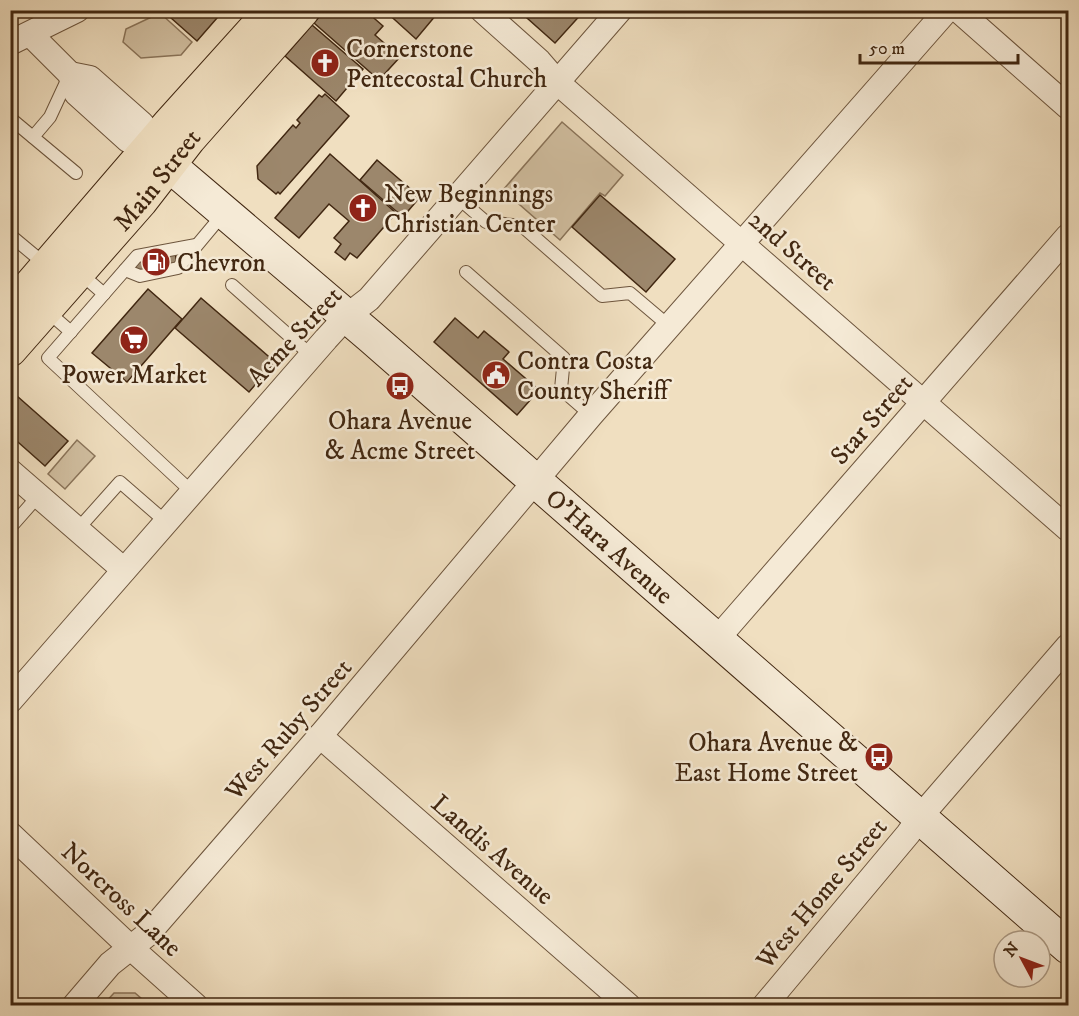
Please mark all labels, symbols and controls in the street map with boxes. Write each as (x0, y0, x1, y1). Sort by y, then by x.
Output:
scale bar (860, 27, 1018, 65)
place label: Cornerstone Pentecostal Church (346, 33, 547, 96)
text: 50 m (869, 38, 905, 60)
church icon: Cornerstone Pentecostal Church (309, 47, 341, 79)
street label: Main Street (107, 122, 209, 239)
place label: New Beginnings Christian Center (384, 178, 556, 241)
church icon: New Beginnings Christian Center (347, 192, 379, 224)
street label: 2nd Street (741, 204, 843, 298)
fuel station icon: Chevron (140, 246, 172, 278)
place label: Chevron (177, 247, 266, 280)
street label: Acme Street (240, 280, 350, 394)
supermarket icon: Power Market (118, 324, 150, 356)
place label: Contra Costa County Sheriff (517, 345, 673, 408)
place label: Power Market (61, 359, 207, 392)
public building icon: Contra Costa County Sheriff (480, 359, 512, 391)
street label: Star Street (824, 368, 921, 472)
bus stop icon: Ohara Avenue & Acme Street (384, 370, 416, 402)
place label: Ohara Avenue & Acme Street (325, 405, 475, 468)
street label: O'Hara Avenue (538, 482, 680, 612)
street label: West Ruby Street (218, 652, 360, 808)
place label: Ohara Avenue & East Home Street (675, 727, 858, 790)
bus stop icon: Ohara Avenue & East Home Street (863, 741, 895, 773)
street label: Landis Avenue (424, 788, 560, 913)
street label: West Home Street (749, 812, 895, 977)
street label: Norcross Lane (54, 836, 188, 964)
north arrow (992, 929, 1052, 989)
text: N (1000, 938, 1023, 961)

